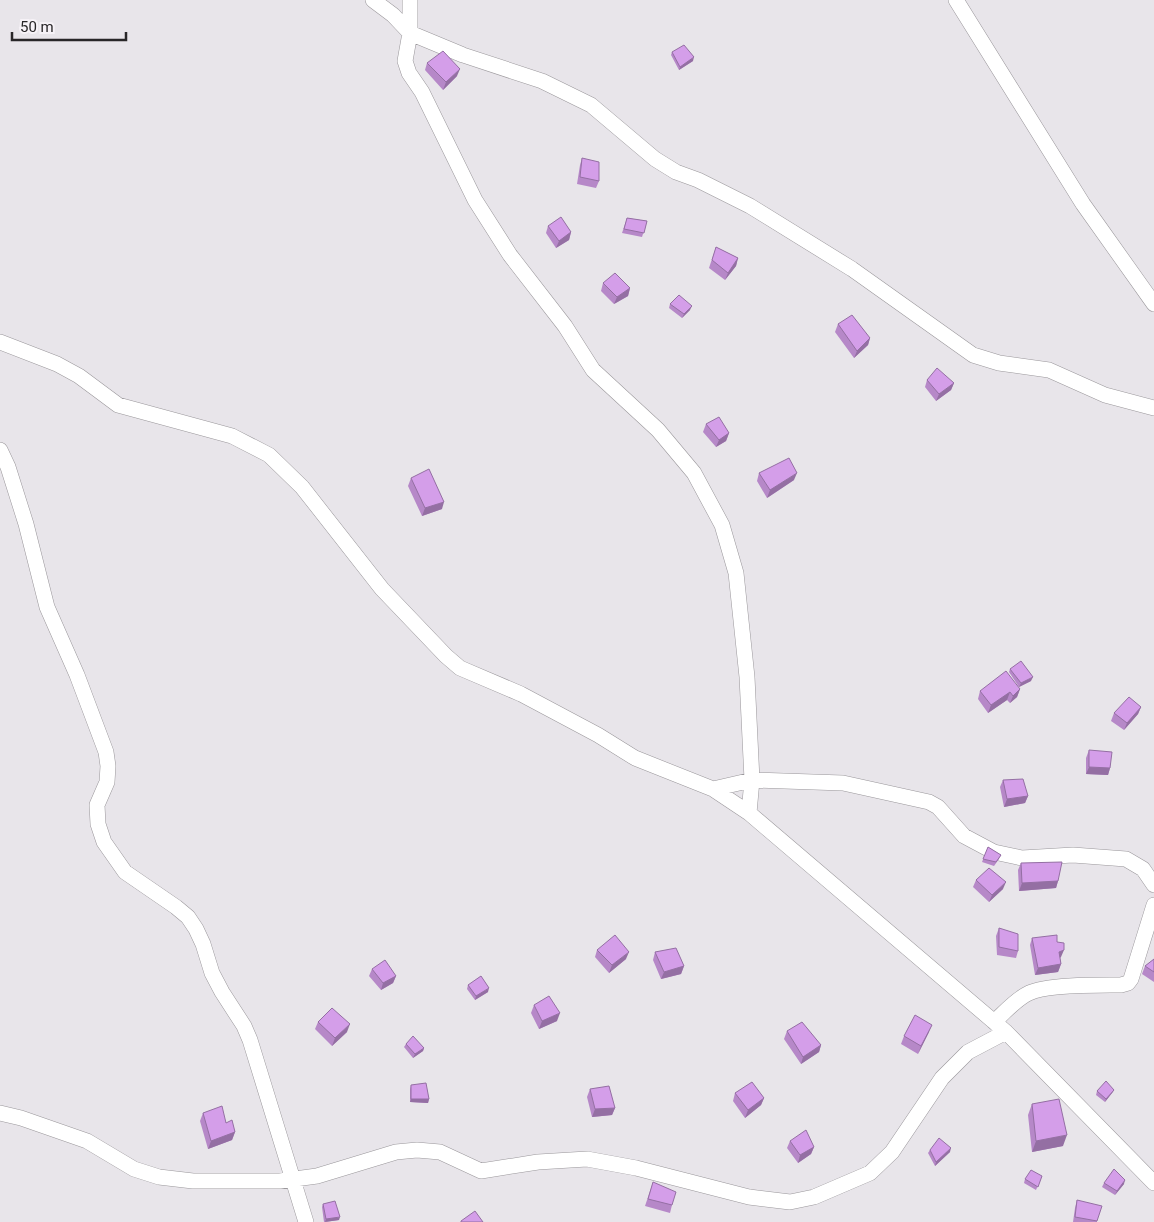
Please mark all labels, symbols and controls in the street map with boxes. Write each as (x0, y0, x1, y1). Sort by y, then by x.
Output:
scale bar (12, 10, 126, 42)
text: 50 m (20, 18, 54, 36)

